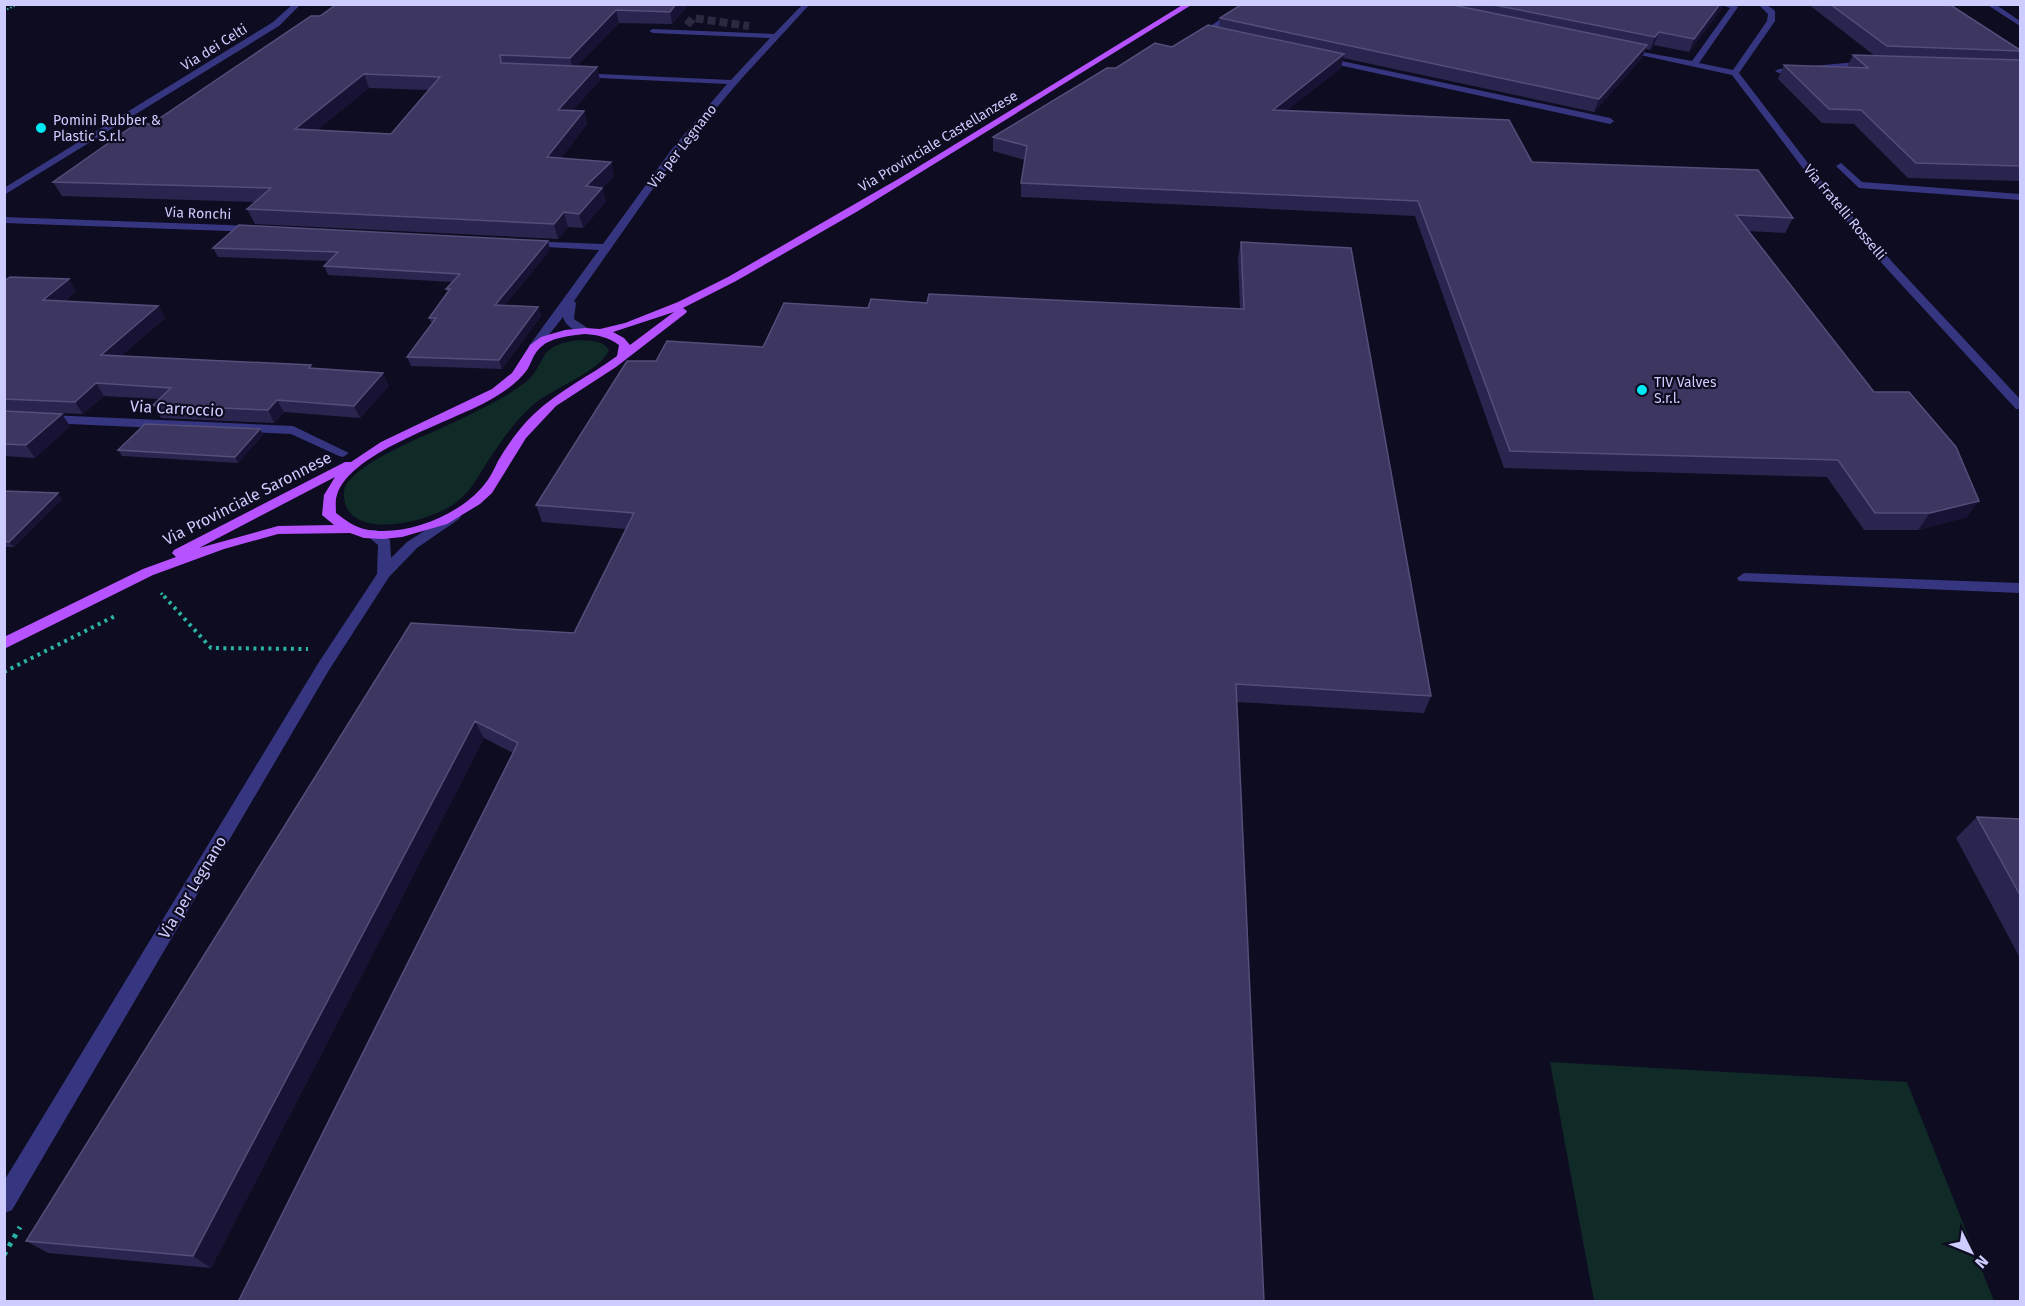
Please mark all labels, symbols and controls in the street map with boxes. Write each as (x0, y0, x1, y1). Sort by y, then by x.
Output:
street label: Via dei Celti (178, 20, 251, 75)
street label: Via Provinciale Castellanzese (856, 87, 1021, 196)
street label: Via per Legnano (644, 101, 720, 192)
place label: Pomini Rubber & Plastic S.r.l. (53, 112, 161, 145)
marker: Pomini Rubber & Plastic S.r.l. (34, 121, 48, 135)
street label: Via Fratelli Rosselli (1800, 161, 1890, 264)
street label: Via Ronchi (164, 204, 232, 223)
place label: TIV Valves S.r.l. (1654, 374, 1717, 407)
marker: TIV Valves S.r.l. (1635, 383, 1649, 397)
street label: Via Carroccio (130, 397, 224, 420)
street label: Via Provinciale Saronnese (160, 448, 335, 549)
street label: Via per Legnano (154, 832, 231, 942)
north arrow (1941, 1222, 2001, 1282)
text: N (1971, 1252, 1992, 1272)

